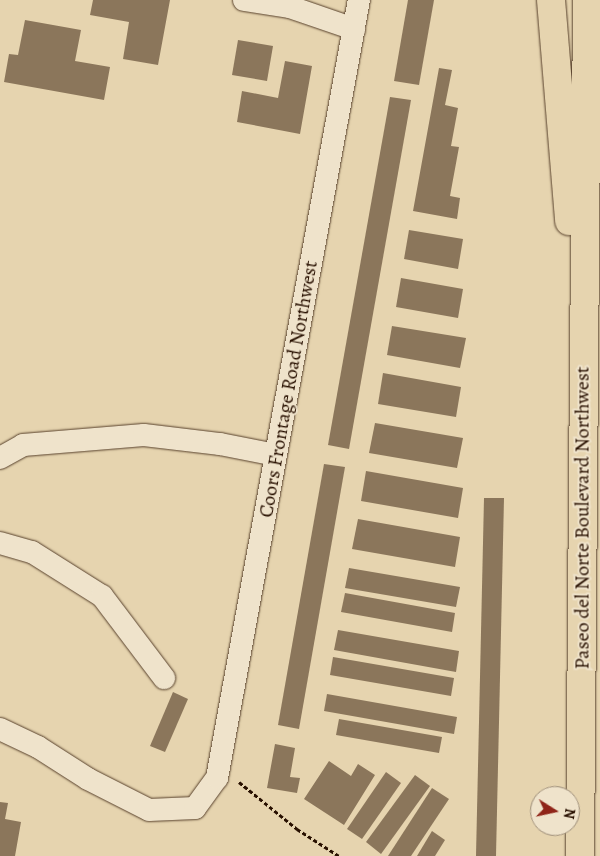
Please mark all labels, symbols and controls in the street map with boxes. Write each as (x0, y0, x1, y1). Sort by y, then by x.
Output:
street label: Coors Frontage Road Northwest (254, 259, 322, 519)
street label: Paseo del Norte Boulevard Northwest (570, 367, 594, 669)
north arrow (530, 786, 580, 836)
text: N (559, 807, 580, 820)

